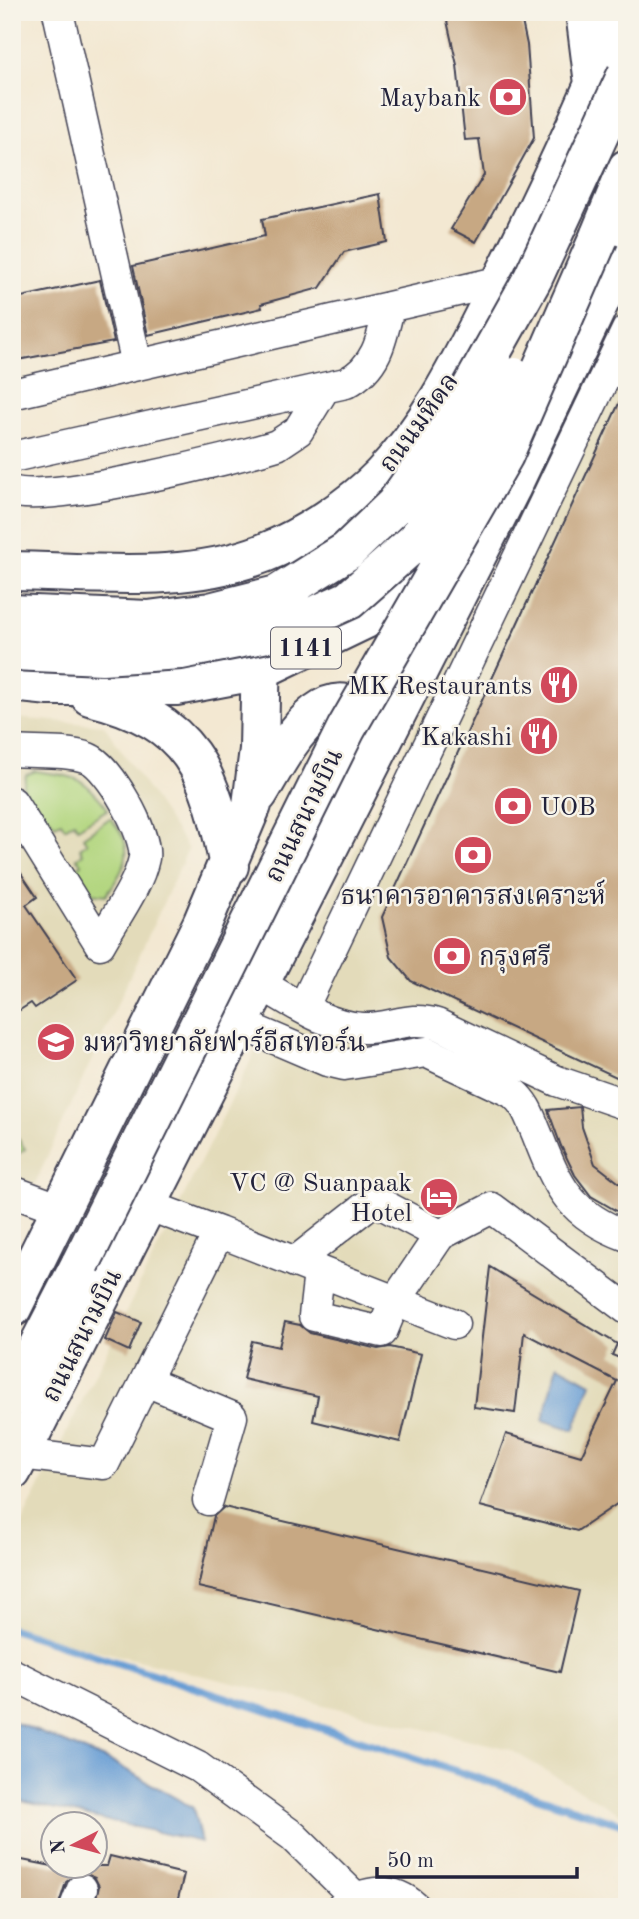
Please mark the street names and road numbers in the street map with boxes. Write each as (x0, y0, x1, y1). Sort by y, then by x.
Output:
street label: ถนนมหิดล (373, 368, 464, 478)
road number: 1141 (271, 628, 341, 668)
street label: ถนนสนามบิน (259, 744, 348, 887)
street label: ถนนสนามบิน (36, 1264, 127, 1407)

